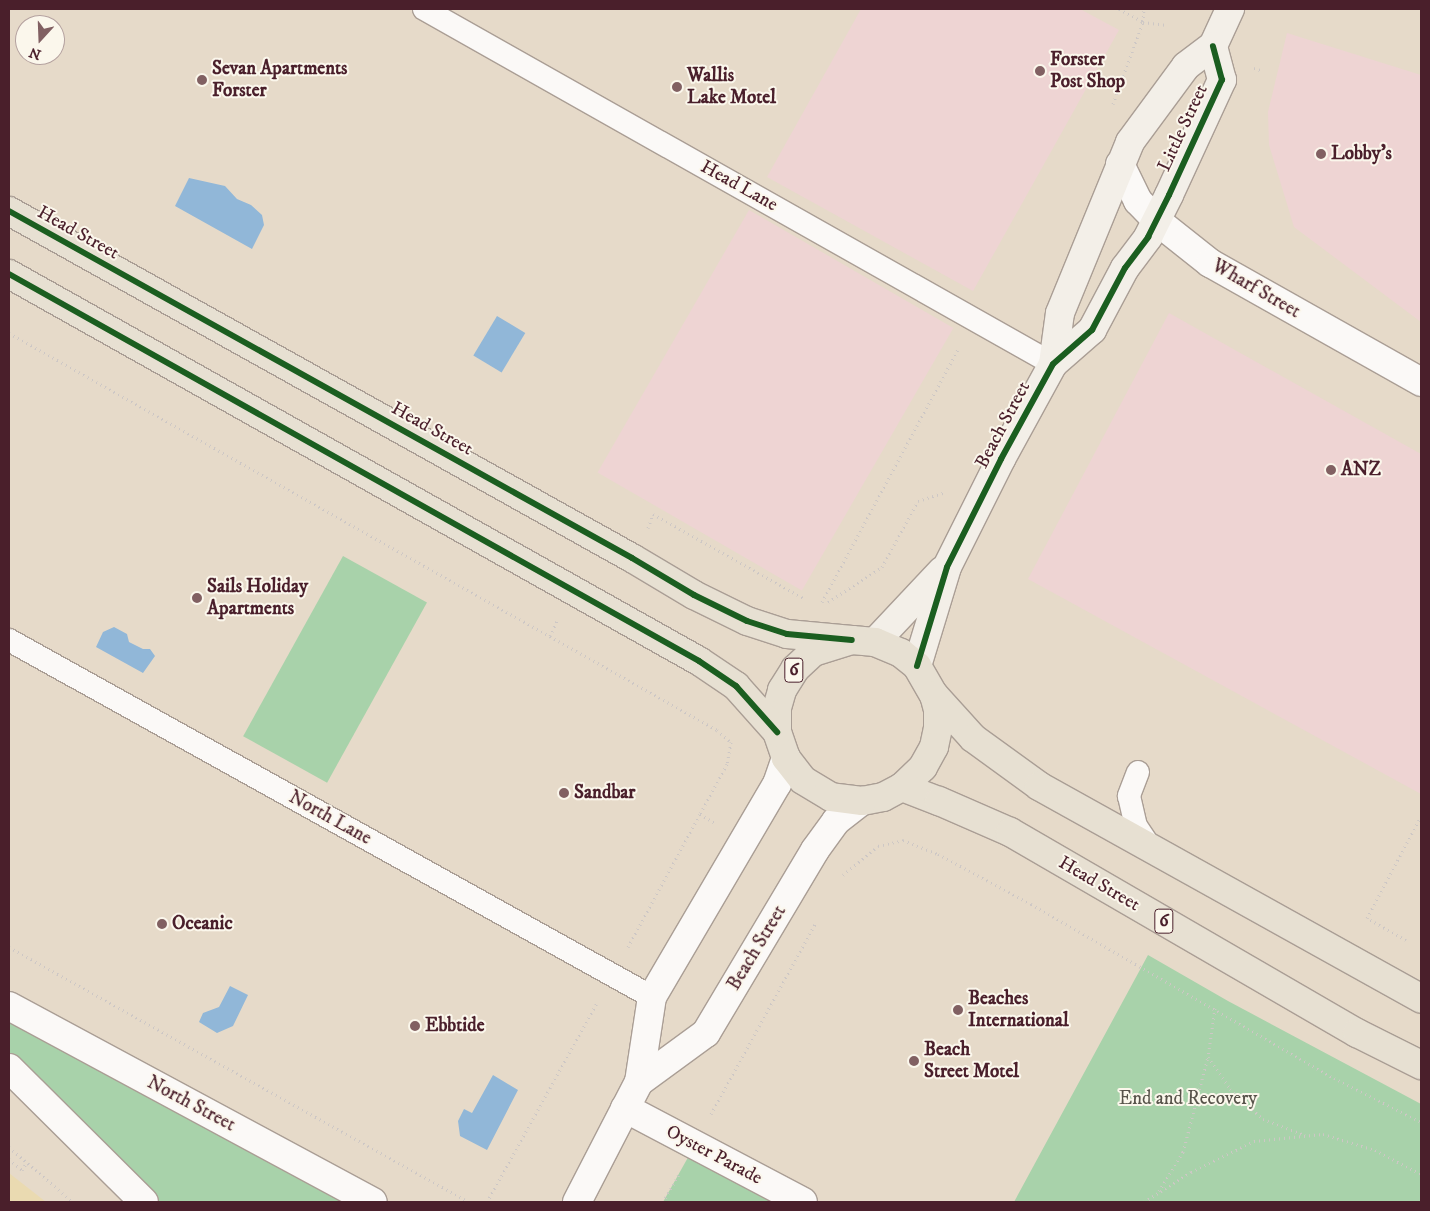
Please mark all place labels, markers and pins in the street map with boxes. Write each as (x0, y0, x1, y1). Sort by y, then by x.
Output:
place label: Forster Post Shop (1050, 49, 1125, 93)
place label: Sevan Apartments Forster (212, 58, 347, 102)
place label: Wallis Lake Motel (687, 65, 776, 109)
marker: Forster Post Shop (1034, 65, 1046, 77)
marker: Sevan Apartments Forster (196, 74, 208, 86)
marker: Wallis Lake Motel (671, 81, 683, 93)
place label: Lobby's (1331, 143, 1392, 165)
marker: Lobby's (1315, 148, 1327, 160)
place label: ANZ (1341, 459, 1381, 481)
marker: ANZ (1325, 464, 1337, 476)
place label: Sails Holiday Apartments (207, 576, 308, 620)
marker: Sails Holiday Apartments (191, 592, 203, 604)
place label: Sandbar (574, 782, 635, 804)
marker: Sandbar (558, 787, 570, 799)
place label: Oceanic (172, 913, 233, 935)
marker: Oceanic (156, 918, 168, 930)
place label: Beaches International (968, 988, 1069, 1032)
marker: Beaches International (952, 1004, 964, 1016)
place label: Ebbtide (425, 1015, 485, 1037)
marker: Ebbtide (409, 1020, 421, 1032)
place label: Beach Street Motel (924, 1039, 1019, 1083)
marker: Beach Street Motel (908, 1055, 920, 1067)

